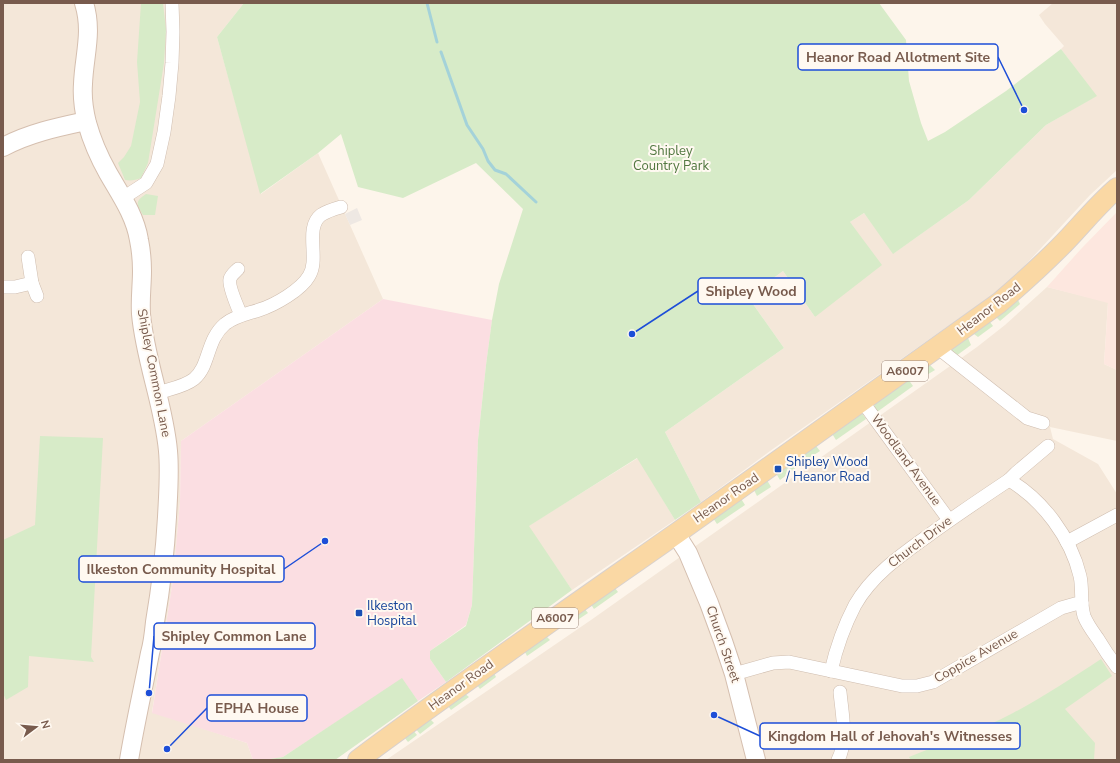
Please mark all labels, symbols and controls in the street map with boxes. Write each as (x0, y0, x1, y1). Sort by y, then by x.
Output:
callout: Heanor Road Allotment Site (798, 44, 998, 70)
text: Heanor Road Allotment Site (806, 48, 990, 67)
park label: Shipley Country Park (633, 142, 709, 175)
callout: Shipley Wood (698, 278, 805, 304)
street label: Heanor Road (953, 278, 1025, 340)
text: Shipley Wood (705, 282, 797, 301)
street label: Shipley Common Lane (133, 307, 175, 439)
road number: A6007 (882, 361, 928, 381)
street label: Woodland Avenue (867, 411, 945, 509)
place label: Shipley Wood / Heanor Road (785, 453, 870, 486)
marker: Shipley Wood / Heanor Road (773, 464, 783, 474)
street label: Heanor Road (689, 469, 763, 527)
street label: Church Drive (884, 512, 956, 572)
callout: Ilkeston Community Hospital (79, 556, 284, 582)
text: Ilkeston Community Hospital (87, 560, 276, 579)
place label: Ilkeston Hospital (367, 597, 416, 630)
street label: Church Street (701, 603, 745, 685)
marker: Ilkeston Hospital (354, 608, 364, 618)
road number: A6007 (532, 608, 578, 628)
callout: Shipley Common Lane (154, 623, 315, 649)
street label: Coppice Avenue (931, 625, 1021, 687)
text: Shipley Common Lane (162, 627, 307, 646)
street label: Heanor Road (425, 655, 497, 715)
callout: EPHA House (207, 695, 307, 721)
text: EPHA House (215, 699, 299, 718)
north arrow (16, 707, 56, 747)
text: N (37, 718, 53, 730)
callout: Kingdom Hall of Jehovah's Witnesses (760, 723, 1020, 749)
text: Kingdom Hall of Jehovah's Witnesses (768, 727, 1012, 746)

